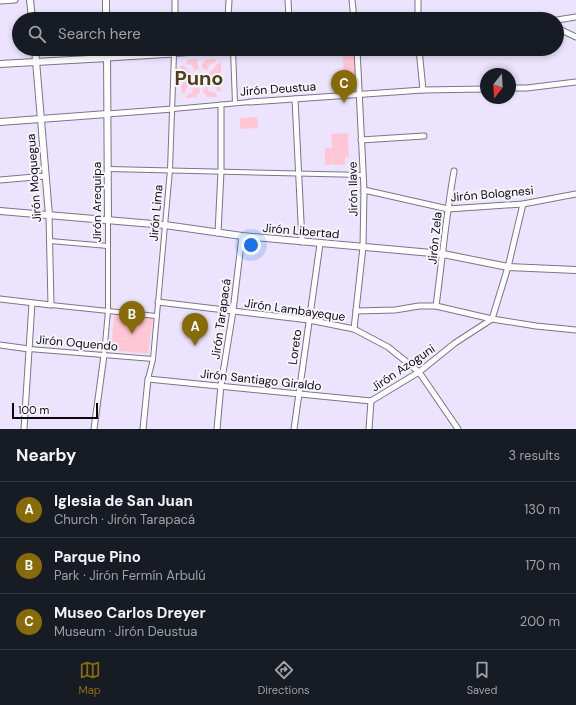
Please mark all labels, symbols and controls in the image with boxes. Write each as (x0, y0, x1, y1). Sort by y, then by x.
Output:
search box (12, 12, 564, 56)
icon: search (26, 23, 48, 45)
text: Search here (58, 24, 141, 44)
district label: Puno (174, 65, 224, 91)
north arrow (480, 68, 516, 104)
pin: C (331, 70, 357, 103)
street label: Jirón Deustua (239, 78, 317, 100)
street label: Jirón Moquegua (23, 133, 45, 223)
street label: Jirón Ilave (345, 161, 361, 217)
street label: Jirón Arequipa (89, 162, 105, 242)
street label: Jirón Bolognesi (450, 182, 534, 206)
street label: Jirón Lima (146, 184, 166, 242)
street label: Jirón Zela (424, 211, 446, 265)
street label: Jirón Libertad (262, 220, 340, 242)
your location (241, 235, 261, 255)
street label: Jirón Tarapacá (207, 278, 235, 360)
street label: Jirón Lambayeque (243, 295, 347, 325)
pin: B (119, 301, 145, 334)
pin: A (182, 313, 208, 346)
street label: Loreto (285, 328, 305, 366)
street label: Jirón Oquendo (35, 331, 119, 355)
street label: Jirón Azoguni (368, 341, 438, 395)
street label: Jirón Santiago Giraldo (200, 366, 322, 394)
scale bar (12, 401, 98, 420)
text: 100 m (18, 403, 49, 417)
text: Nearby (16, 444, 76, 466)
text: 3 results (508, 447, 560, 464)
text: Iglesia de San Juan (54, 491, 193, 511)
text: A (24, 501, 34, 518)
text: 130 m (524, 501, 560, 518)
text: Church · Jirón Tarapacá (54, 511, 195, 528)
text: Parque Pino (54, 547, 141, 567)
text: B (25, 557, 33, 574)
text: 170 m (525, 557, 560, 574)
text: Park · Jirón Fermín Arbulú (54, 567, 206, 584)
text: Museo Carlos Dreyer (54, 603, 206, 623)
text: C (24, 613, 34, 630)
text: 200 m (520, 613, 560, 630)
text: Museum · Jirón Deustua (54, 623, 197, 640)
tab: Map (79, 659, 101, 697)
tab: Directions (258, 659, 310, 697)
tab: Saved (467, 659, 497, 697)

